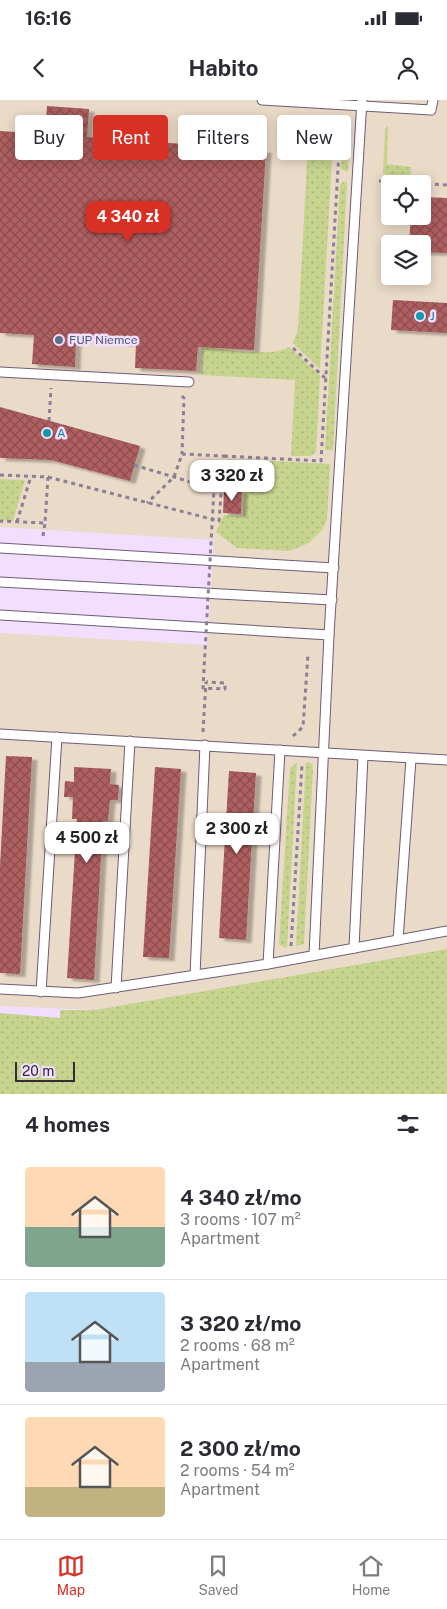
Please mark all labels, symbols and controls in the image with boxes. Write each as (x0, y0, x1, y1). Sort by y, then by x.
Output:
text: 16:16 (25, 7, 71, 29)
icon: back (25, 54, 53, 82)
icon: person (394, 54, 422, 82)
text: Habito (188, 55, 259, 81)
chip: Buy (15, 115, 83, 160)
chip: Rent (93, 115, 168, 160)
chip: Filters (178, 115, 267, 160)
chip: New (277, 115, 351, 160)
map controls (381, 175, 431, 285)
button: locate (381, 175, 431, 225)
pin: 4 340 zł (76, 200, 180, 243)
text: 4 340 zł (97, 207, 159, 226)
button: layers (381, 235, 431, 285)
place label: J (430, 309, 435, 323)
marker: J (414, 310, 426, 322)
place label: FUP Niemce (69, 333, 138, 347)
marker: FUP Niemce (53, 334, 65, 346)
place label: A (57, 426, 66, 440)
marker: A (41, 427, 53, 439)
pin: 3 320 zł (180, 460, 284, 502)
text: 3 320 zł (201, 466, 263, 485)
pin: 2 300 zł (185, 812, 289, 855)
text: 2 300 zł (206, 819, 268, 838)
pin: 4 500 zł (35, 822, 139, 864)
text: 4 500 zł (56, 828, 118, 847)
scale bar (15, 1059, 75, 1082)
text: 20 m (22, 1063, 54, 1079)
icon: filters (394, 1110, 422, 1138)
text: 4 homes (25, 1112, 110, 1137)
text: 4 340 zł/mo (180, 1185, 302, 1210)
icon: home (65, 1187, 125, 1247)
text: 3 rooms · 107 m² (180, 1210, 301, 1229)
text: Apartment (180, 1229, 260, 1248)
text: 3 320 zł/mo (180, 1311, 301, 1336)
icon: home (65, 1312, 125, 1372)
text: 2 rooms · 68 m² (180, 1336, 295, 1355)
text: Apartment (180, 1355, 260, 1374)
text: 2 300 zł/mo (180, 1436, 301, 1461)
icon: home (65, 1437, 125, 1497)
text: 2 rooms · 54 m² (180, 1461, 295, 1480)
text: Apartment (180, 1480, 260, 1499)
tab: Map (57, 1552, 85, 1598)
tab: Saved (198, 1552, 238, 1598)
tab: Home (352, 1552, 390, 1598)

